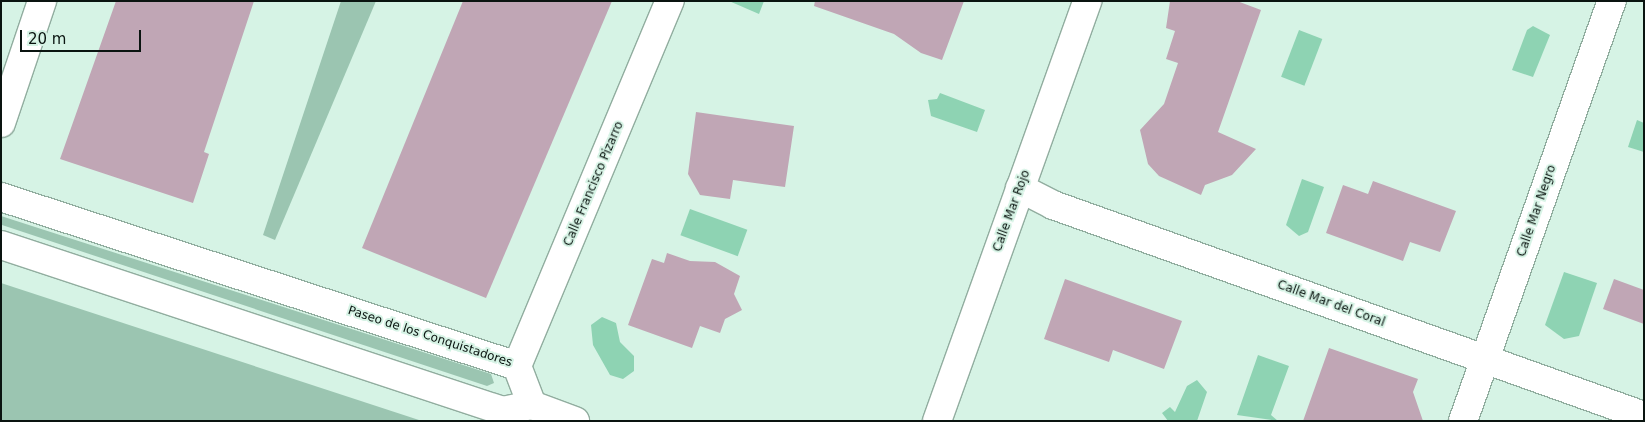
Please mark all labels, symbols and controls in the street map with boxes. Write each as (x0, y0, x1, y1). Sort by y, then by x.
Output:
scale bar (22, 20, 144, 52)
text: 20 m (28, 30, 66, 48)
street label: Calle Francisco Pizarro (561, 119, 627, 249)
street label: Calle Mar Negro (1515, 163, 1559, 259)
street label: Calle Mar Rojo (991, 168, 1033, 254)
street label: Calle Mar del Coral (1275, 278, 1387, 330)
street label: Paseo de los Conquistadores (346, 304, 514, 370)

